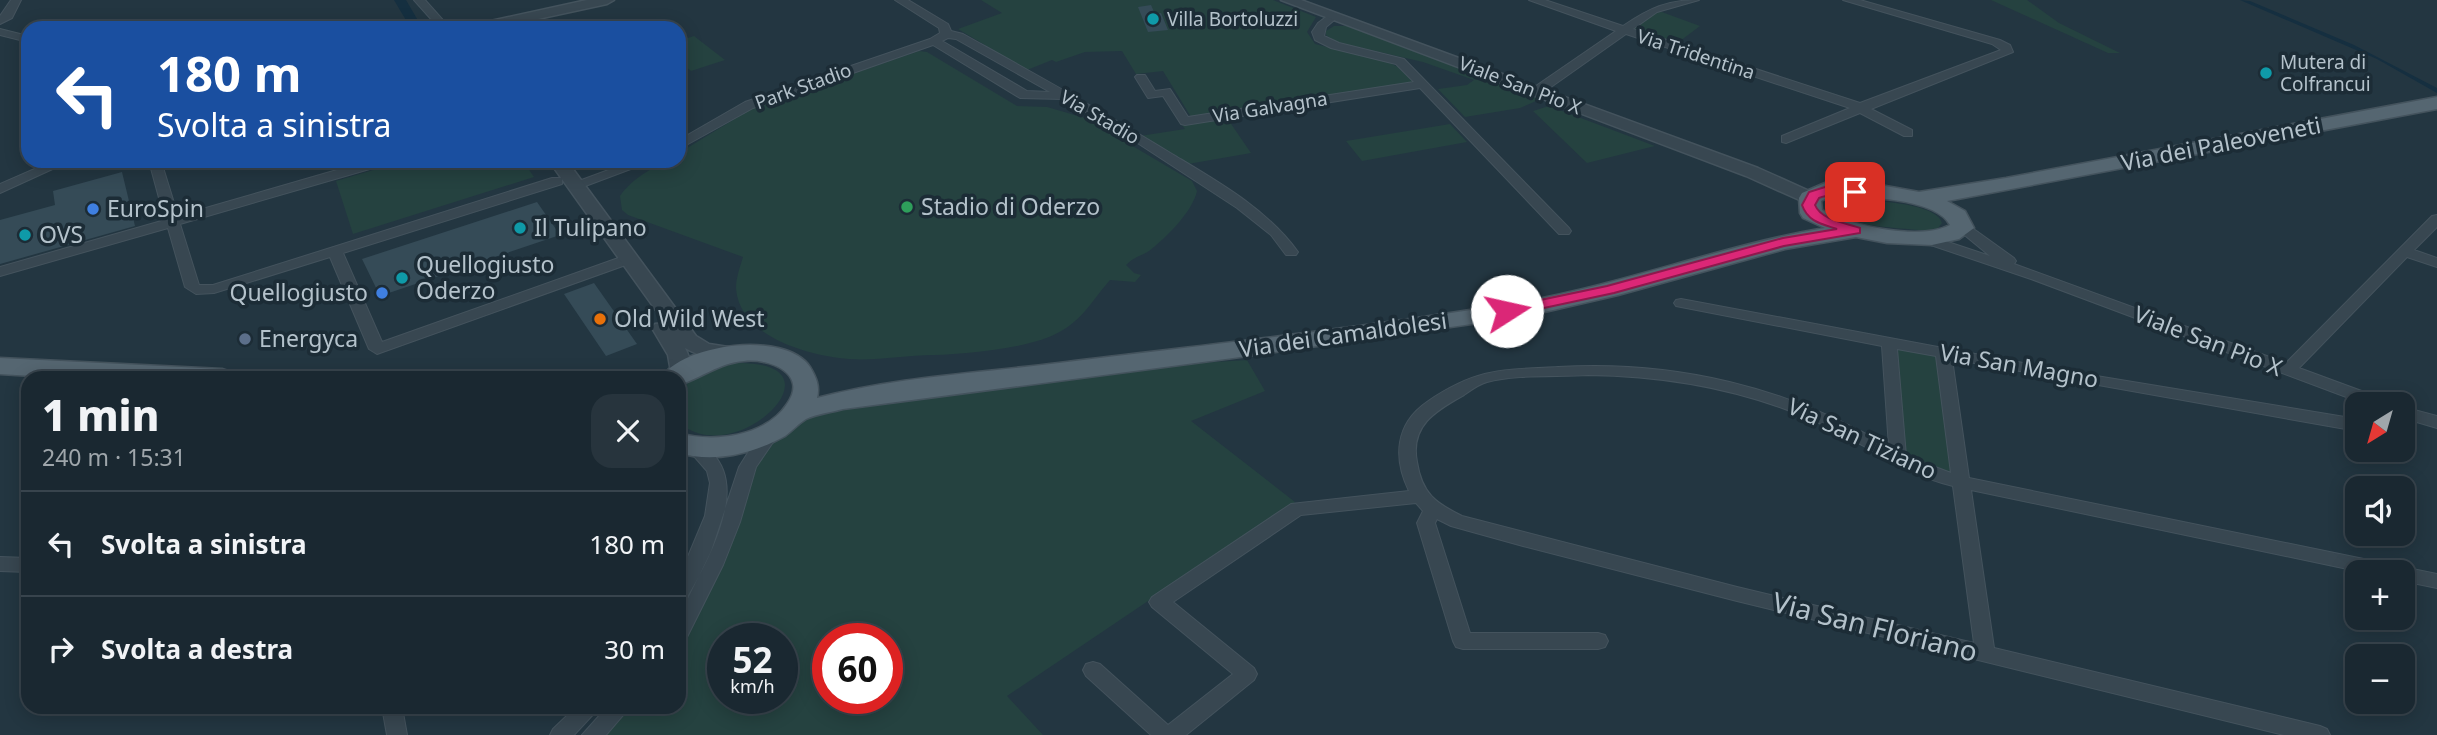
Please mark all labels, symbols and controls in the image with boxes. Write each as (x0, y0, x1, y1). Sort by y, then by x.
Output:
place label: Villa Bortoluzzi (1167, 6, 1298, 32)
marker: Villa Bortoluzzi (1145, 11, 1161, 27)
street label: Via Tridentina (1634, 23, 1758, 85)
text: 180 m (157, 40, 302, 106)
icon: left (42, 49, 133, 140)
place label: Mutera di Colfrancui (2280, 49, 2371, 97)
street label: Viale San Pio X (1455, 50, 1586, 121)
street label: Park Stadio (751, 56, 855, 116)
marker: Mutera di Colfrancui (2258, 65, 2274, 81)
street label: Via Stadio (1055, 84, 1145, 150)
street label: Via Galvagna (1211, 85, 1329, 129)
text: Svolta a sinistra (157, 103, 392, 146)
street label: Via dei Paleoveneti (2118, 108, 2323, 178)
pin (1825, 162, 1885, 222)
icon: arrive (1836, 173, 1874, 211)
place label: Stadio di Oderzo (921, 190, 1100, 222)
place label: EuroSpin (107, 192, 204, 224)
marker: Stadio di Oderzo (899, 199, 915, 215)
marker: EuroSpin (85, 201, 101, 217)
place label: Il Tulipano (534, 211, 647, 243)
place label: OVS (39, 218, 83, 250)
marker: Il Tulipano (512, 220, 528, 236)
marker: OVS (17, 227, 33, 243)
place label: Quellogiusto Oderzo (416, 248, 554, 306)
marker: Quellogiusto Oderzo (394, 270, 410, 286)
position arrow (1470, 274, 1544, 348)
place label: Quellogiusto (230, 276, 368, 308)
marker: Quellogiusto (374, 285, 390, 301)
street label: Viale San Pio X (2130, 297, 2288, 383)
place label: Old Wild West (614, 302, 765, 334)
street label: Via dei Camaldolesi (1237, 304, 1449, 364)
marker: Old Wild West (592, 311, 608, 327)
place label: Energyca (259, 322, 358, 354)
marker: Energyca (237, 331, 253, 347)
street label: Via San Magno (1937, 335, 2101, 395)
text: 1 min (42, 386, 159, 443)
street label: Via San Tiziano (1783, 390, 1942, 487)
north arrow (2345, 392, 2415, 462)
map controls (2345, 392, 2415, 714)
button: close (591, 394, 665, 468)
text: 240 m · 15:31 (42, 441, 186, 473)
button: sound (2345, 476, 2415, 546)
icon: left (42, 525, 80, 563)
text: Svolta a sinistra (101, 526, 307, 562)
text: 180 m (589, 526, 665, 562)
button: + (2345, 560, 2415, 630)
street label: Via San Floriano (1769, 582, 1982, 670)
speed limit sign: 60 (812, 623, 903, 714)
icon: right (42, 630, 80, 668)
text: Svolta a destra (101, 631, 293, 667)
text: 30 m (604, 631, 665, 667)
text: 52 (732, 636, 773, 683)
button: − (2345, 644, 2415, 714)
text: km/h (730, 674, 775, 698)

